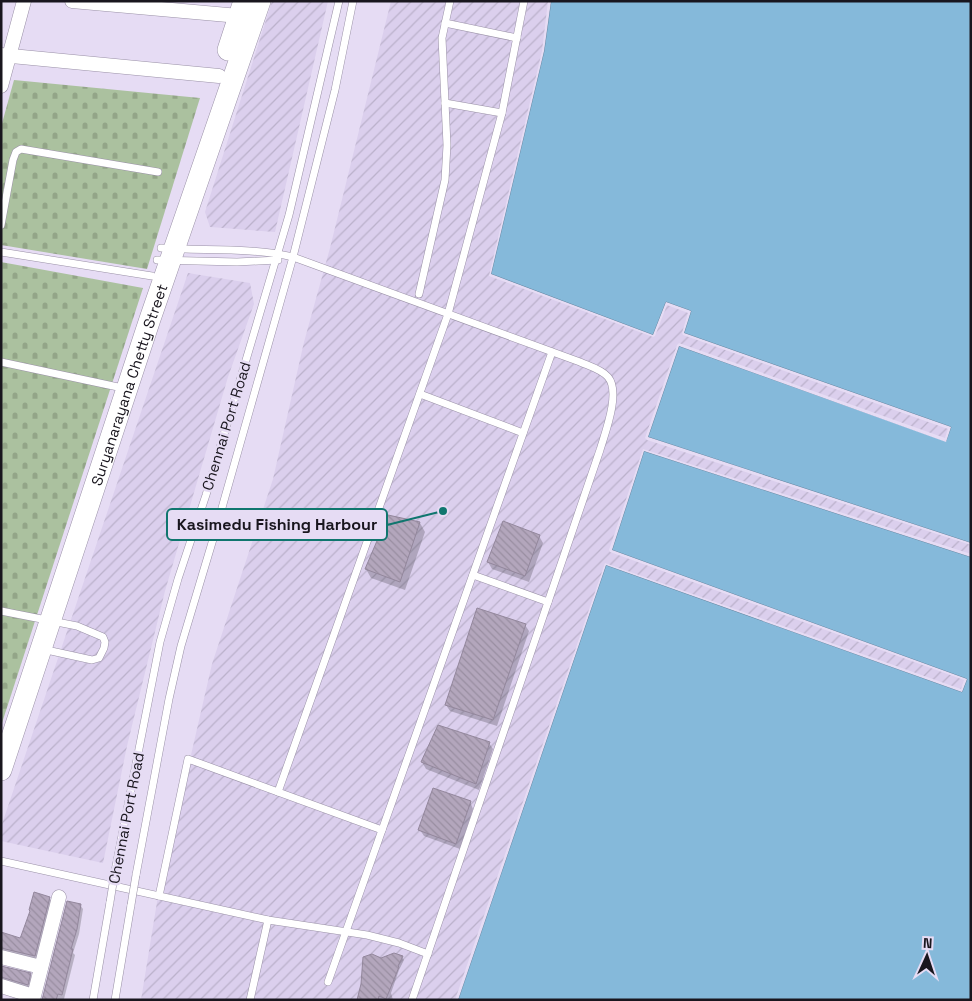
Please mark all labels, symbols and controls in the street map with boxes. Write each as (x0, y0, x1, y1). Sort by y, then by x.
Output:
street label: Suryanarayana Chetty Street (86, 281, 171, 488)
street label: Chennai Port Road (197, 359, 255, 493)
callout: Kasimedu Fishing Harbour (167, 509, 387, 540)
text: Kasimedu Fishing Harbour (177, 514, 377, 535)
street label: Chennai Port Road (104, 751, 148, 885)
north arrow (902, 931, 952, 981)
text: N (923, 934, 933, 952)

